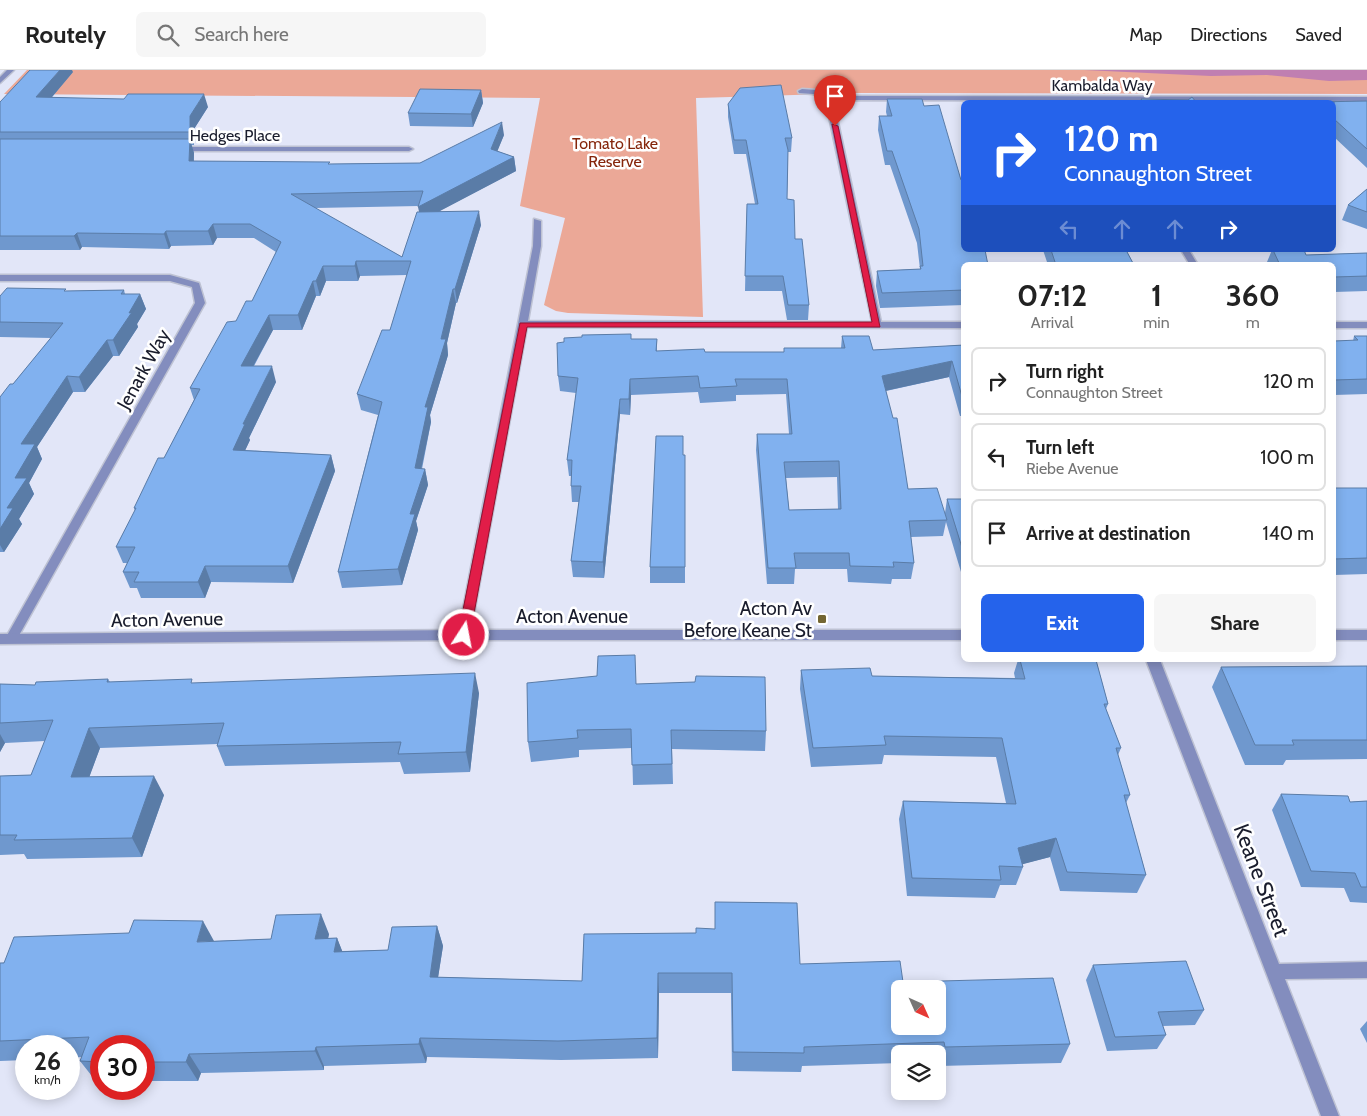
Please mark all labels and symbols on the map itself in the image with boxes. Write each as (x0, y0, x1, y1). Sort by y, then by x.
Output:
pin (814, 75, 856, 126)
street label: Kambalda Way (1051, 76, 1153, 95)
street label: Hedges Place (190, 126, 280, 145)
park label: Tomato Lake Reserve (572, 134, 658, 171)
street label: Jenark Way (111, 325, 175, 414)
place label: Acton Av Before Keane St (684, 597, 813, 642)
street label: Acton Avenue (516, 605, 628, 628)
street label: Acton Avenue (111, 607, 223, 632)
position arrow (437, 608, 489, 660)
marker: Acton Av Before Keane St (816, 613, 828, 625)
street label: Keane Street (1228, 820, 1296, 941)
north arrow (891, 980, 946, 1035)
speed limit sign: 30 (90, 1035, 155, 1100)

